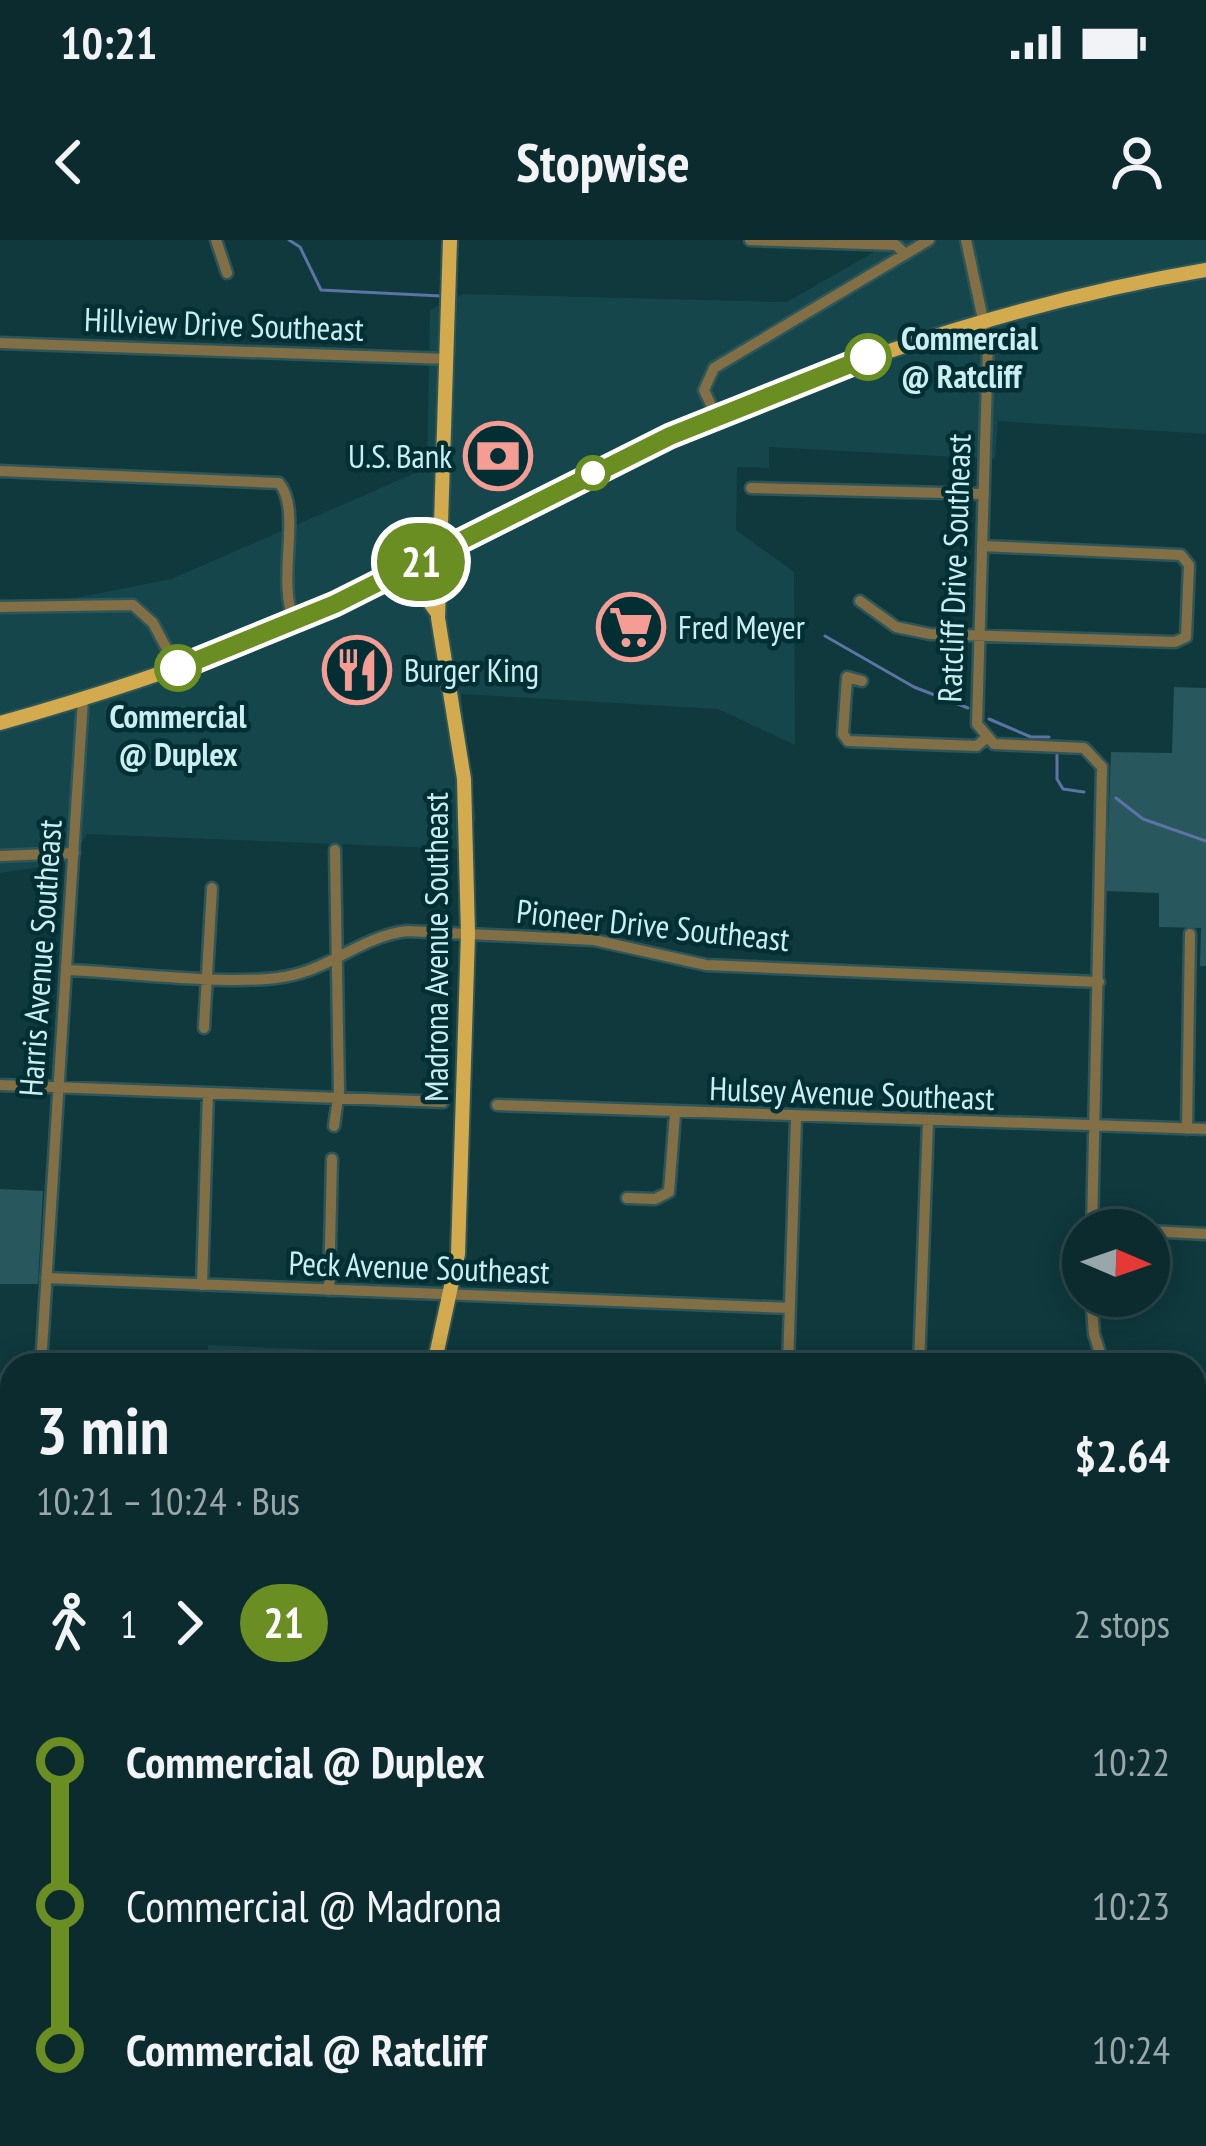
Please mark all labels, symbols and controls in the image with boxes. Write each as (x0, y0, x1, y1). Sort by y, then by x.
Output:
text: 10:21 (60, 13, 157, 71)
text: Stopwise (516, 127, 690, 197)
icon: back (36, 129, 102, 195)
icon: person (1104, 129, 1170, 195)
street label: Hillview Drive Southeast (83, 297, 365, 350)
place label: Commercial @ Ratcliff (901, 316, 1039, 397)
marker: Commercial @ Ratcliff (846, 335, 890, 379)
bank icon: U.S. Bank (463, 421, 533, 491)
street label: Ratcliff Drive Southeast (927, 433, 980, 703)
place label: U.S. Bank (348, 434, 452, 477)
unlabelled marker (577, 457, 609, 489)
line badge: 21 (367, 523, 475, 601)
text: 21 (401, 534, 441, 589)
supermarket icon: Fred Meyer (596, 592, 666, 662)
place label: Fred Meyer (678, 605, 805, 648)
restaurant icon: Burger King (322, 635, 392, 705)
marker: Commercial @ Duplex (156, 646, 200, 690)
place label: Burger King (404, 648, 539, 691)
place label: Commercial @ Duplex (110, 694, 247, 775)
street label: Madrona Avenue Southeast (414, 792, 457, 1102)
street label: Harris Avenue Southeast (8, 818, 71, 1098)
street label: Pioneer Drive Southeast (514, 889, 792, 960)
street label: Hulsey Avenue Southeast (709, 1066, 995, 1119)
north arrow (1062, 1209, 1170, 1317)
map controls (1062, 1209, 1170, 1317)
street label: Peck Avenue Southeast (288, 1240, 550, 1293)
text: 3 min (36, 1387, 169, 1472)
text: $2.64 (1074, 1426, 1170, 1484)
text: 10:21 – 10:24 · Bus (36, 1475, 300, 1526)
icon: walk (36, 1590, 102, 1656)
icon: forward (156, 1590, 222, 1656)
text: 21 (264, 1595, 304, 1650)
text: 1 (120, 1598, 138, 1649)
text: 2 stops (1074, 1598, 1170, 1649)
text: Commercial @ Duplex (126, 1732, 484, 1790)
text: 10:22 (1092, 1736, 1170, 1787)
text: Commercial @ Madrona (126, 1876, 502, 1934)
text: 10:23 (1092, 1880, 1170, 1931)
text: Commercial @ Ratcliff (126, 2020, 486, 2078)
text: 10:24 (1092, 2024, 1170, 2075)

